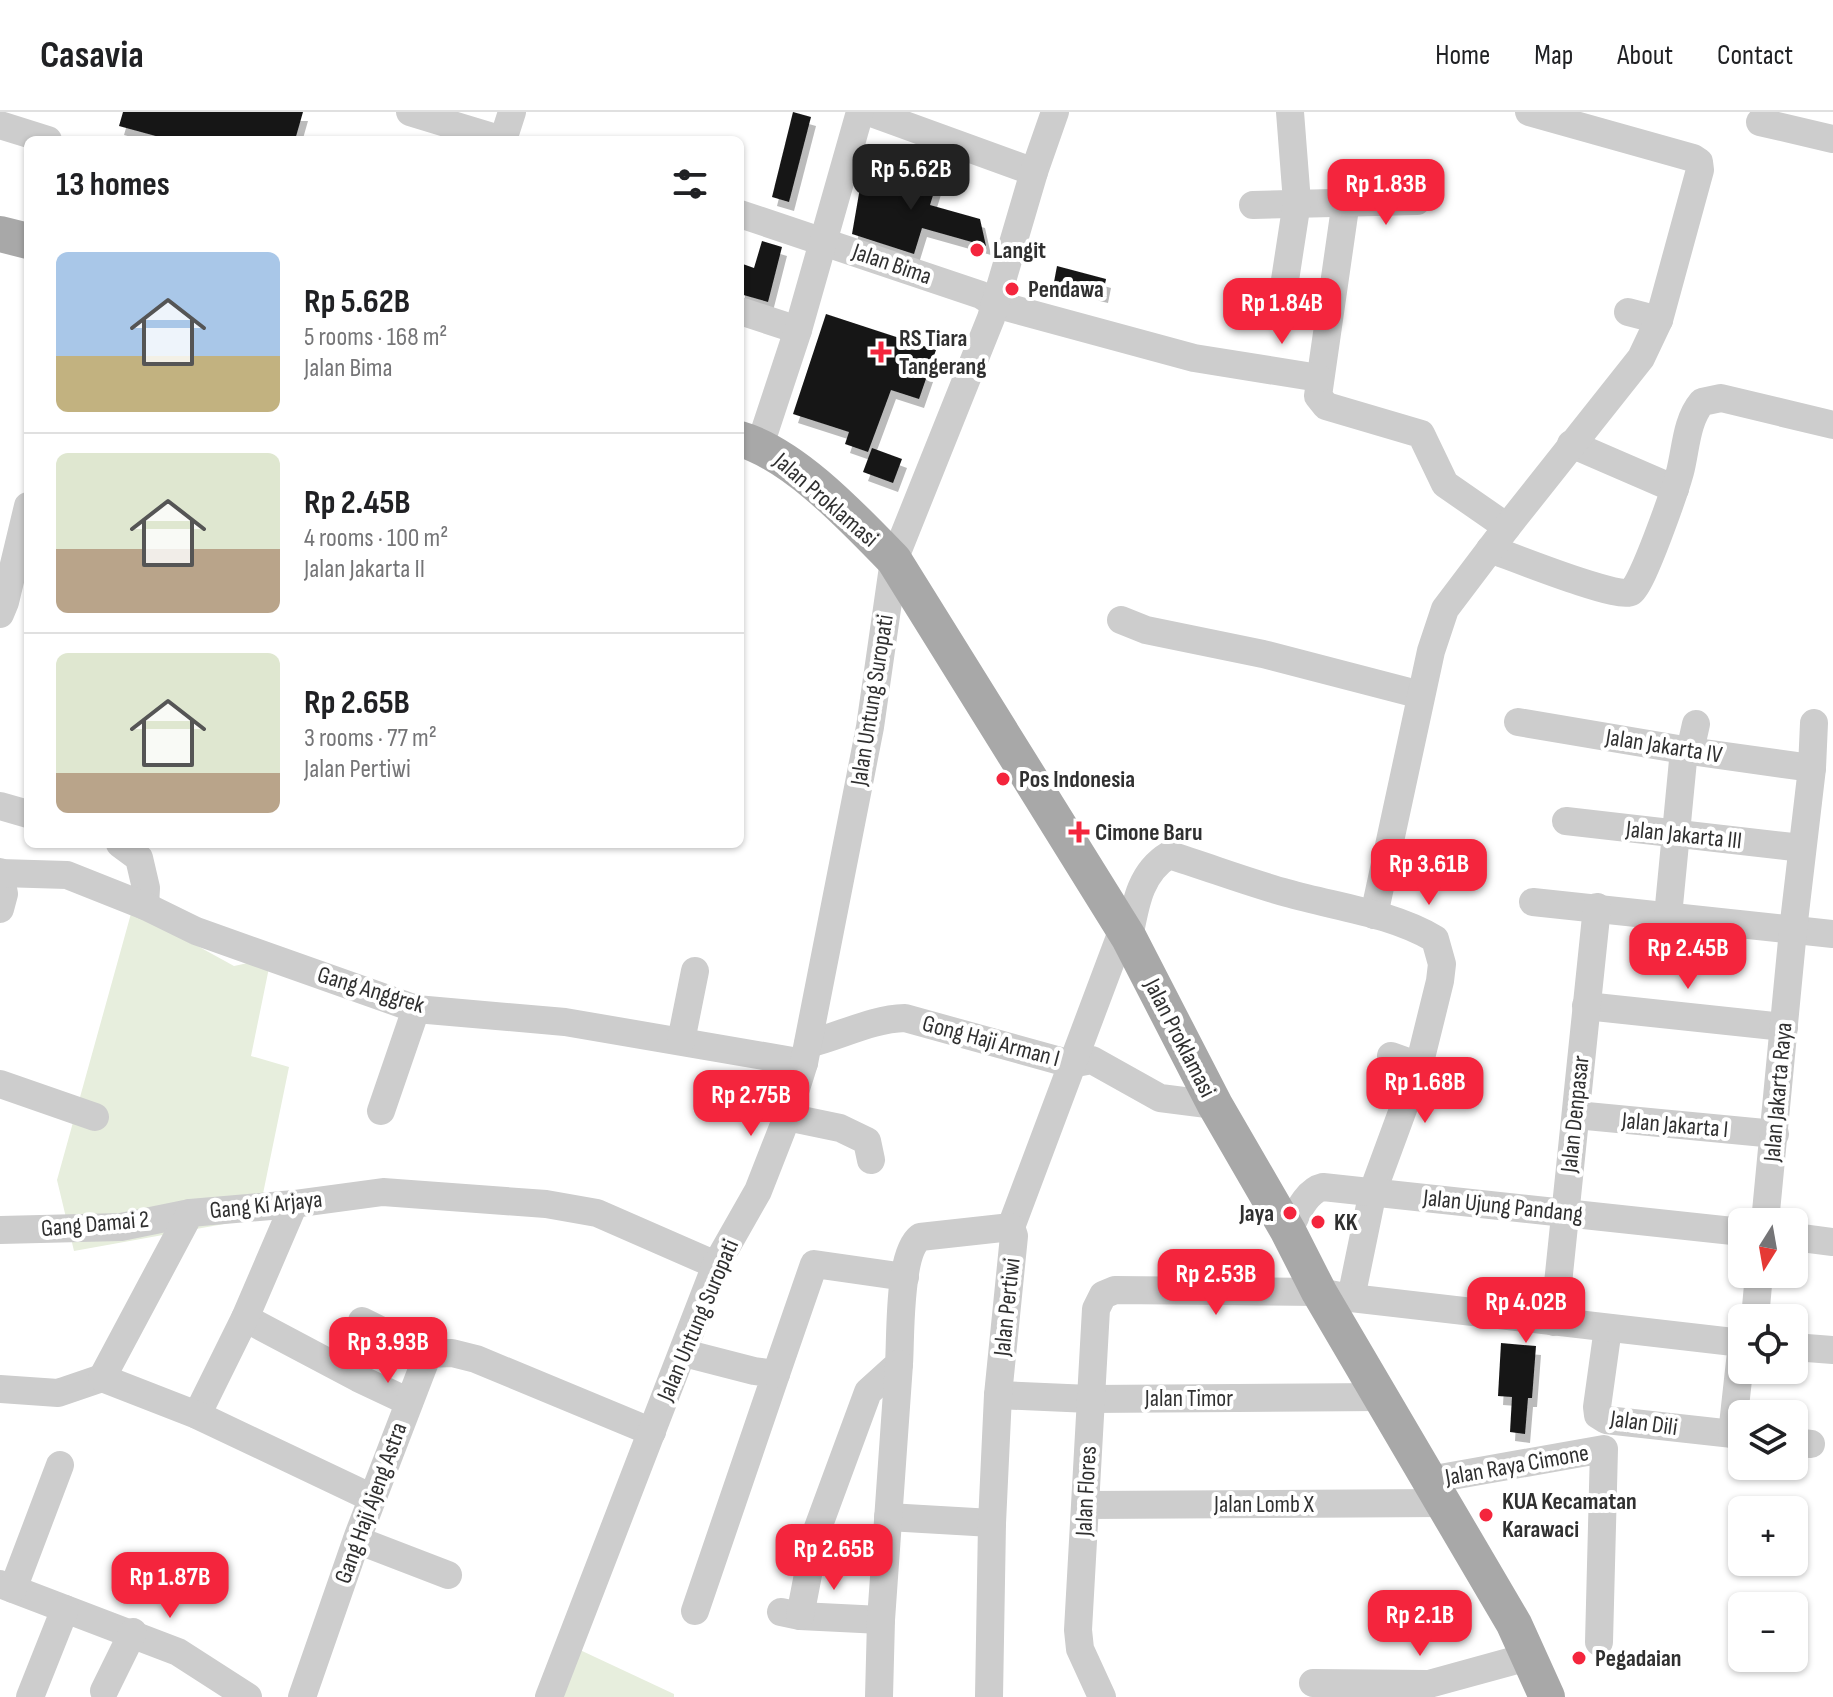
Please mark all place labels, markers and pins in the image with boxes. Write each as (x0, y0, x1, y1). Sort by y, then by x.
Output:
pin: Rp 5.62B (828, 144, 994, 212)
pin: Rp 1.83B (1303, 159, 1469, 227)
place label: Langit (993, 236, 1046, 265)
marker: Langit (968, 241, 986, 259)
place label: Pendawa (1028, 275, 1104, 304)
pin: Rp 1.84B (1199, 278, 1365, 346)
marker: Pendawa (1003, 280, 1021, 298)
place label: RS Tiara Tangerang (899, 324, 986, 381)
marker: RS Tiara Tangerang (870, 341, 892, 363)
place label: Pos Indonesia (1019, 765, 1135, 794)
marker: Pos Indonesia (994, 770, 1012, 788)
place label: Cimone Baru (1095, 818, 1202, 847)
marker: Cimone Baru (1070, 823, 1088, 841)
pin: Rp 3.61B (1346, 839, 1512, 907)
pin: Rp 2.45B (1605, 923, 1771, 991)
pin: Rp 1.68B (1342, 1057, 1508, 1125)
pin: Rp 2.75B (668, 1070, 834, 1138)
place label: Jaya (1238, 1199, 1274, 1228)
marker: Jaya (1281, 1204, 1299, 1222)
place label: KK (1334, 1208, 1358, 1237)
marker: KK (1309, 1213, 1327, 1231)
pin: Rp 2.53B (1133, 1249, 1299, 1317)
pin: Rp 4.02B (1443, 1277, 1609, 1345)
pin: Rp 3.93B (305, 1317, 471, 1385)
place label: KUA Kecamatan Karawaci (1502, 1487, 1637, 1544)
marker: KUA Kecamatan Karawaci (1477, 1506, 1495, 1524)
pin: Rp 2.65B (751, 1524, 917, 1592)
pin: Rp 1.87B (87, 1552, 253, 1620)
pin: Rp 2.1B (1346, 1590, 1494, 1658)
place label: Pegadaian (1595, 1644, 1681, 1673)
marker: Pegadaian (1570, 1649, 1588, 1667)

